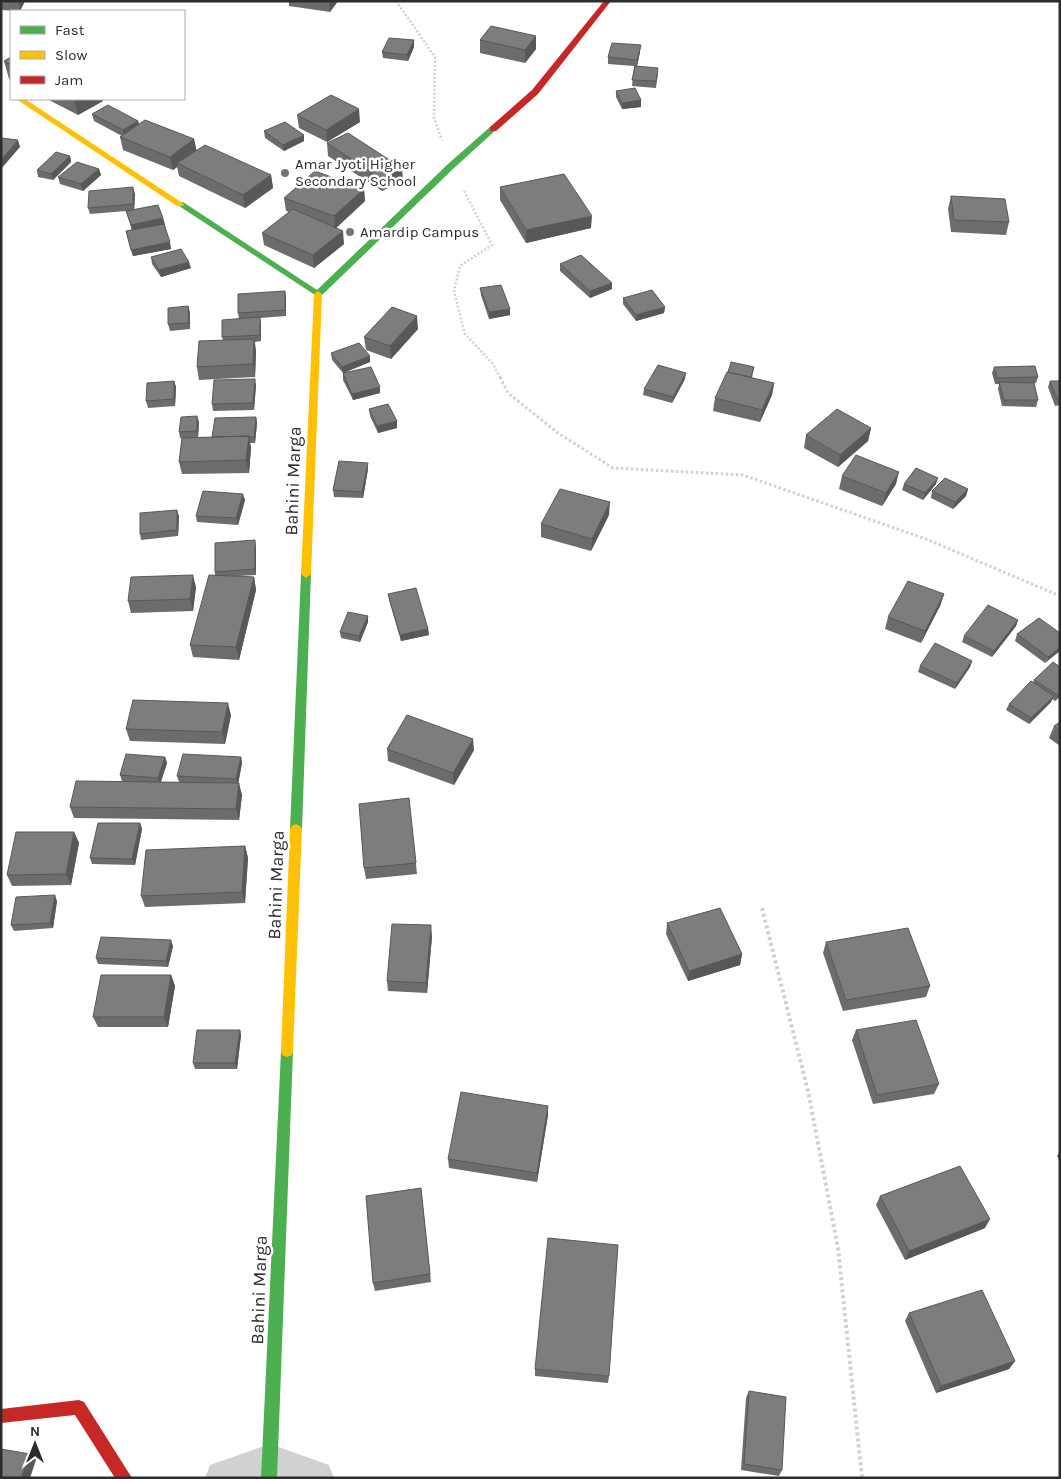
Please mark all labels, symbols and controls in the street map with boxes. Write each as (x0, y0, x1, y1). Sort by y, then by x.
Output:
legend (10, 10, 185, 100)
text: Fast (55, 21, 85, 39)
text: Slow (55, 46, 87, 64)
text: Jam (55, 71, 83, 89)
place label: Amar Jyoti Higher Secondary School (295, 155, 416, 190)
marker: Amar Jyoti Higher Secondary School (279, 167, 291, 179)
place label: Amardip Campus (360, 223, 479, 241)
marker: Amardip Campus (344, 226, 356, 238)
street label: Bahini Marga (280, 426, 306, 536)
street label: Bahini Marga (263, 830, 289, 940)
street label: Bahini Marga (246, 1235, 272, 1345)
north arrow (10, 1419, 60, 1469)
text: N (30, 1423, 40, 1440)

